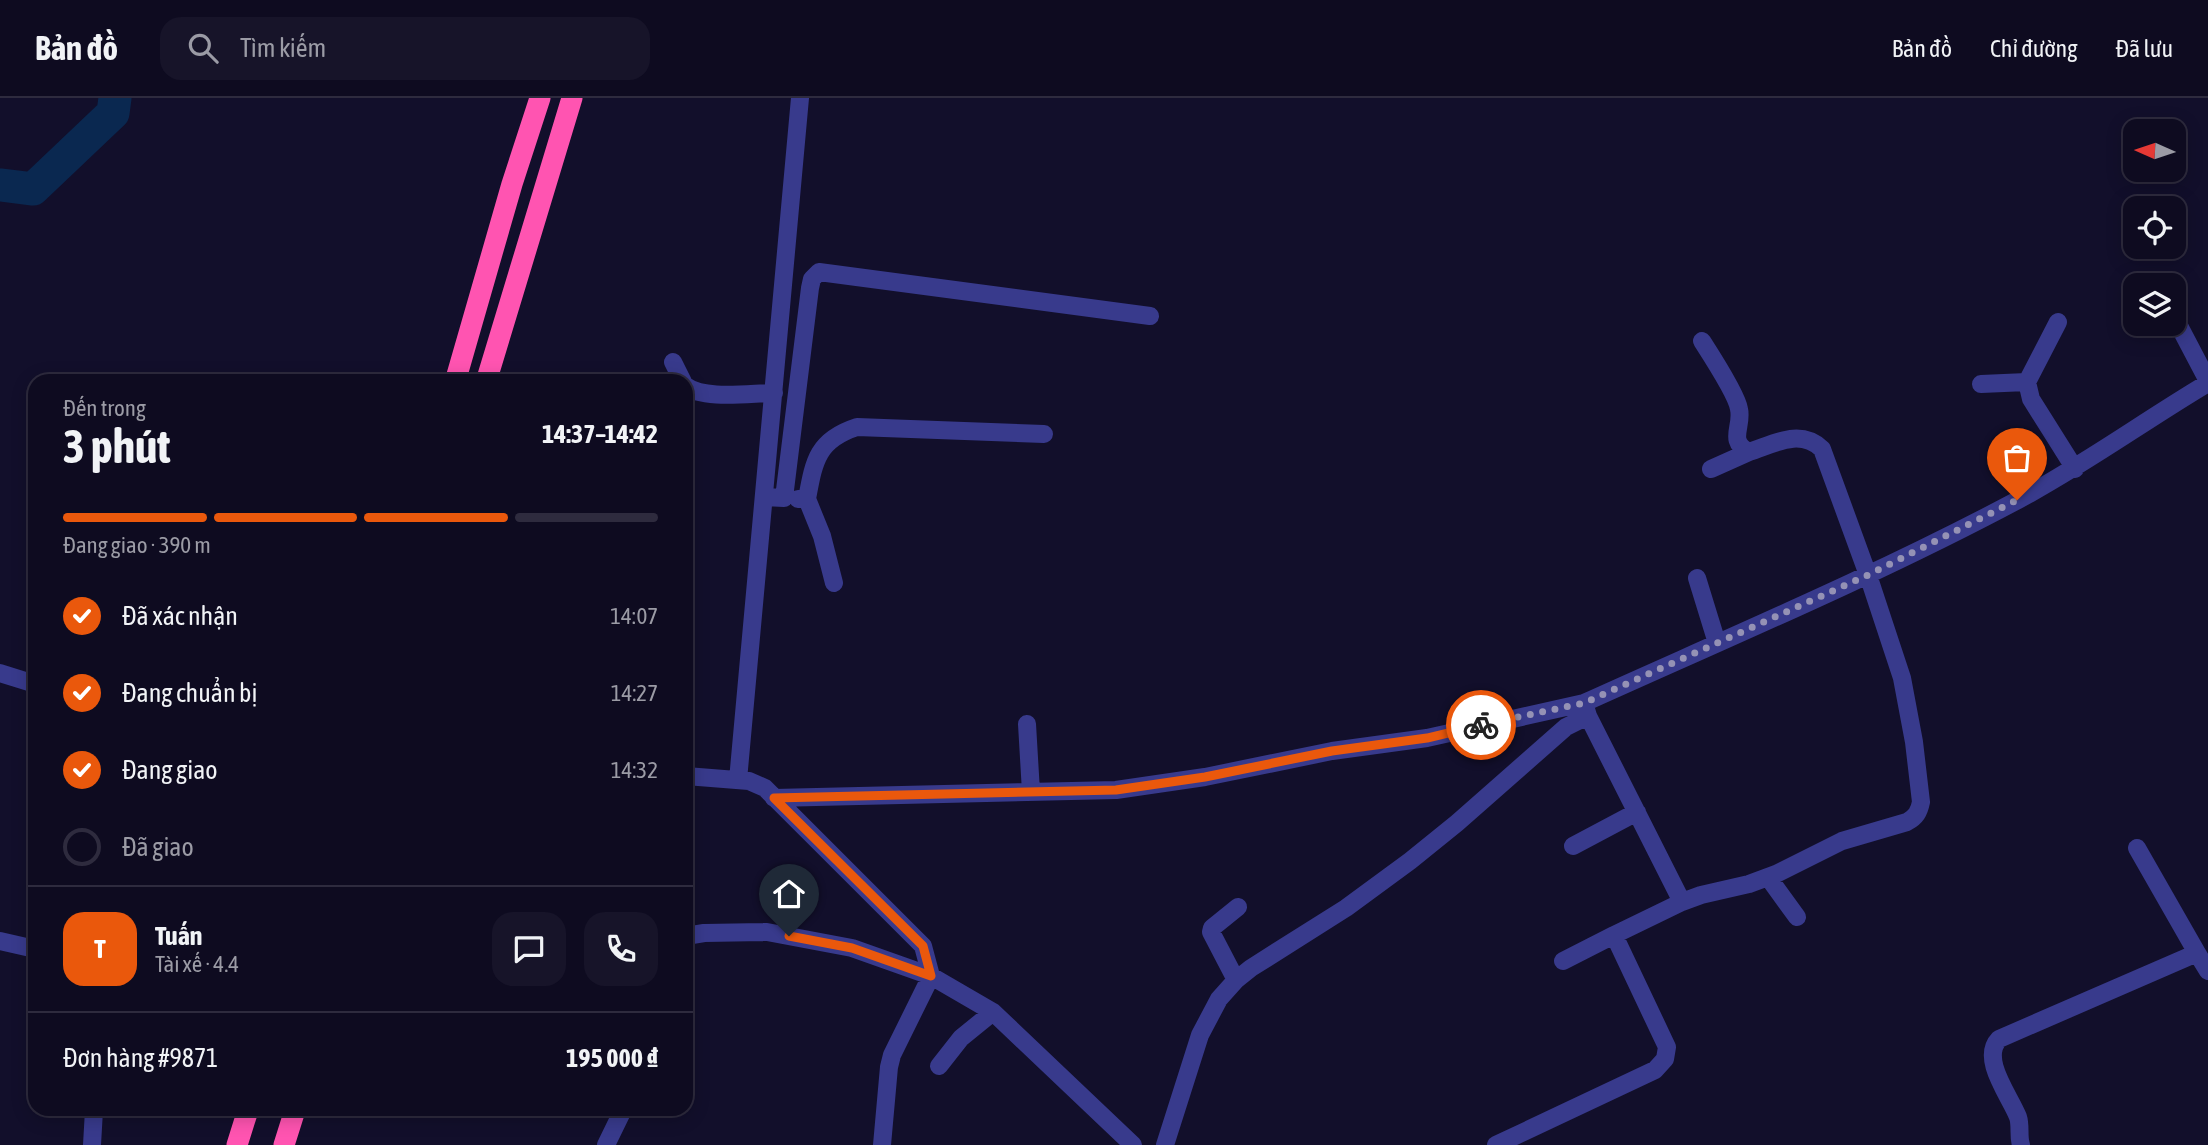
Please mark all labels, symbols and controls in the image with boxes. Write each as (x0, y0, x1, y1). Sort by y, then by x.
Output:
search box (160, 17, 650, 80)
text: Bản đồ (35, 29, 118, 67)
icon: search (184, 29, 222, 67)
text: Tìm kiếm (240, 33, 326, 63)
text: Bản đồ (1892, 35, 1952, 62)
text: Chỉ đường (1990, 35, 2078, 62)
text: Đã lưu (2116, 35, 2173, 62)
north arrow (2123, 119, 2186, 182)
map controls (2123, 119, 2186, 336)
button: locate (2123, 196, 2186, 259)
button: layers (2123, 273, 2186, 336)
text: Đến trong (63, 395, 146, 421)
text: 14:37–14:42 (542, 419, 658, 449)
text: 3 phút (63, 420, 171, 473)
pin (1987, 428, 2047, 500)
icon: bag (1998, 439, 2036, 477)
text: Đang giao · 390 m (63, 532, 211, 558)
icon: check (63, 597, 101, 635)
text: Đã xác nhận (122, 601, 238, 631)
text: 14:07 (610, 603, 658, 629)
icon: check (63, 674, 101, 712)
text: Đang chuẩn bị (122, 678, 257, 708)
text: 14:27 (611, 680, 658, 706)
courier (1446, 690, 1516, 760)
icon: bike (1462, 706, 1500, 744)
icon: check (63, 751, 101, 789)
text: Đang giao (122, 755, 217, 785)
text: 14:32 (611, 757, 658, 783)
text: Đã giao (122, 832, 194, 862)
pin (759, 864, 819, 936)
icon: home (770, 875, 808, 913)
button: chat (492, 912, 566, 986)
button: phone (584, 912, 658, 986)
text: Tuấn (155, 921, 202, 951)
text: T (94, 934, 106, 964)
text: Tài xế · 4.4 (155, 951, 239, 977)
text: Đơn hàng #9871 (63, 1043, 218, 1073)
text: 195 000 ₫ (566, 1043, 658, 1073)

